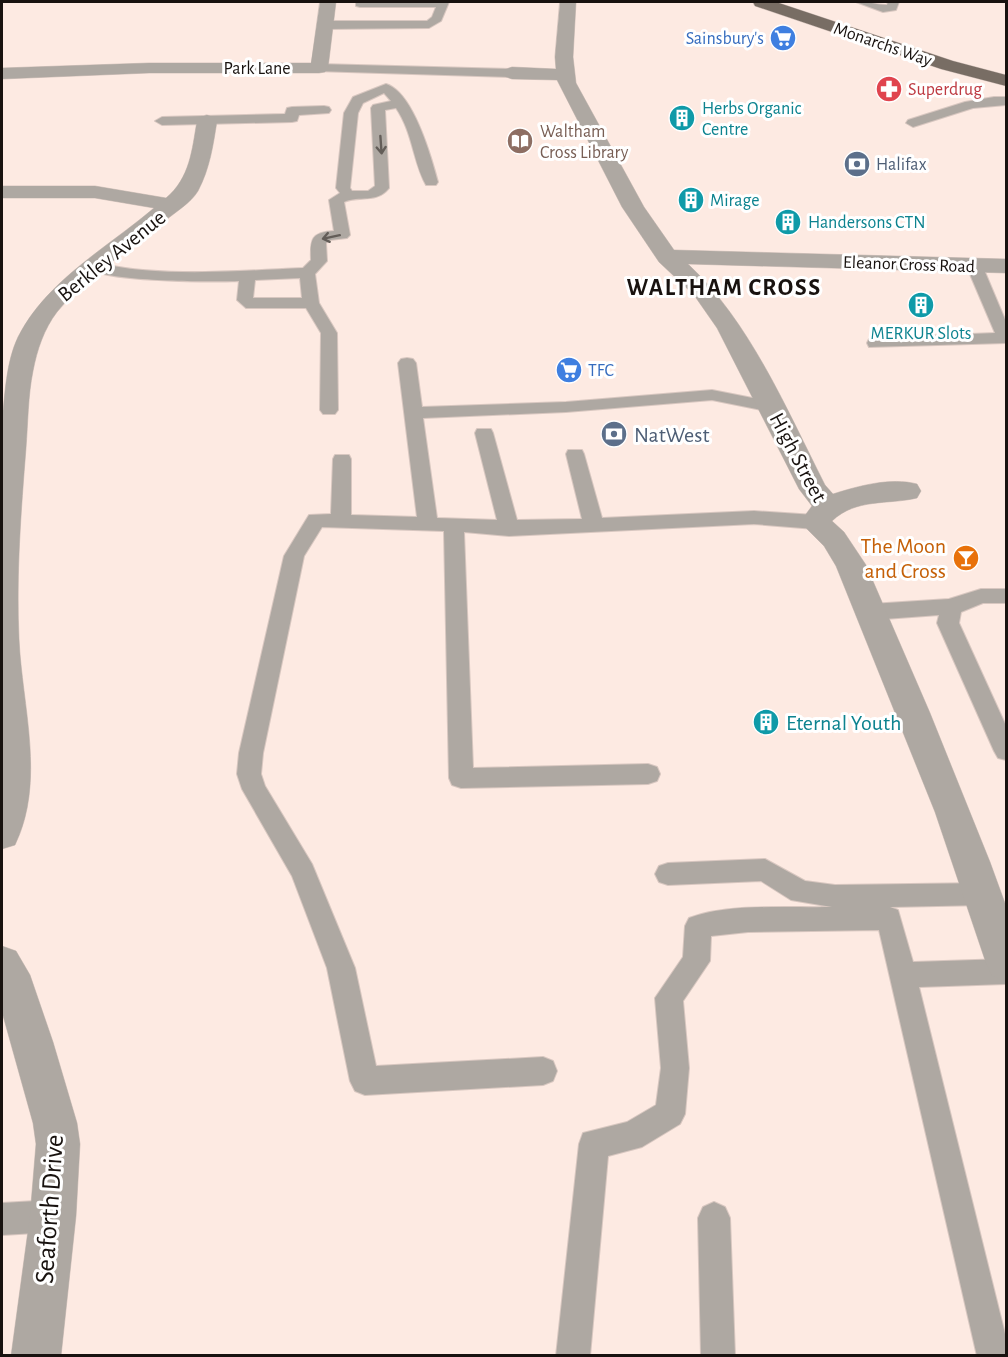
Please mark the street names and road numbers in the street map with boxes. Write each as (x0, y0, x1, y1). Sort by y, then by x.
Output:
street label: Monarchs Way (831, 20, 934, 70)
street label: Park Lane (223, 60, 291, 78)
street label: Berkley Avenue (54, 206, 170, 306)
street label: Eleanor Cross Road (843, 254, 975, 276)
street label: High Street (765, 409, 831, 506)
street label: Seaforth Drive (31, 1134, 68, 1285)

